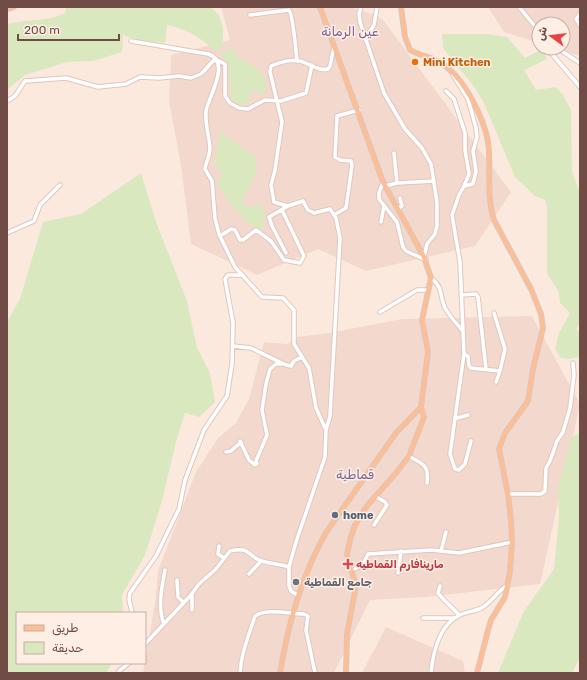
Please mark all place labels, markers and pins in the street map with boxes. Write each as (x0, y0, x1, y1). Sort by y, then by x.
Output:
place label: Mini Kitchen (423, 56, 491, 69)
marker: Mini Kitchen (410, 57, 420, 67)
place label: home (343, 509, 374, 522)
marker: home (330, 510, 340, 520)
place label: مارينافارم القماطيه (356, 558, 444, 572)
marker: مارينافارم القماطيه (343, 559, 353, 569)
place label: جامع القماطية (304, 576, 372, 590)
marker: جامع القماطية (291, 577, 301, 587)

